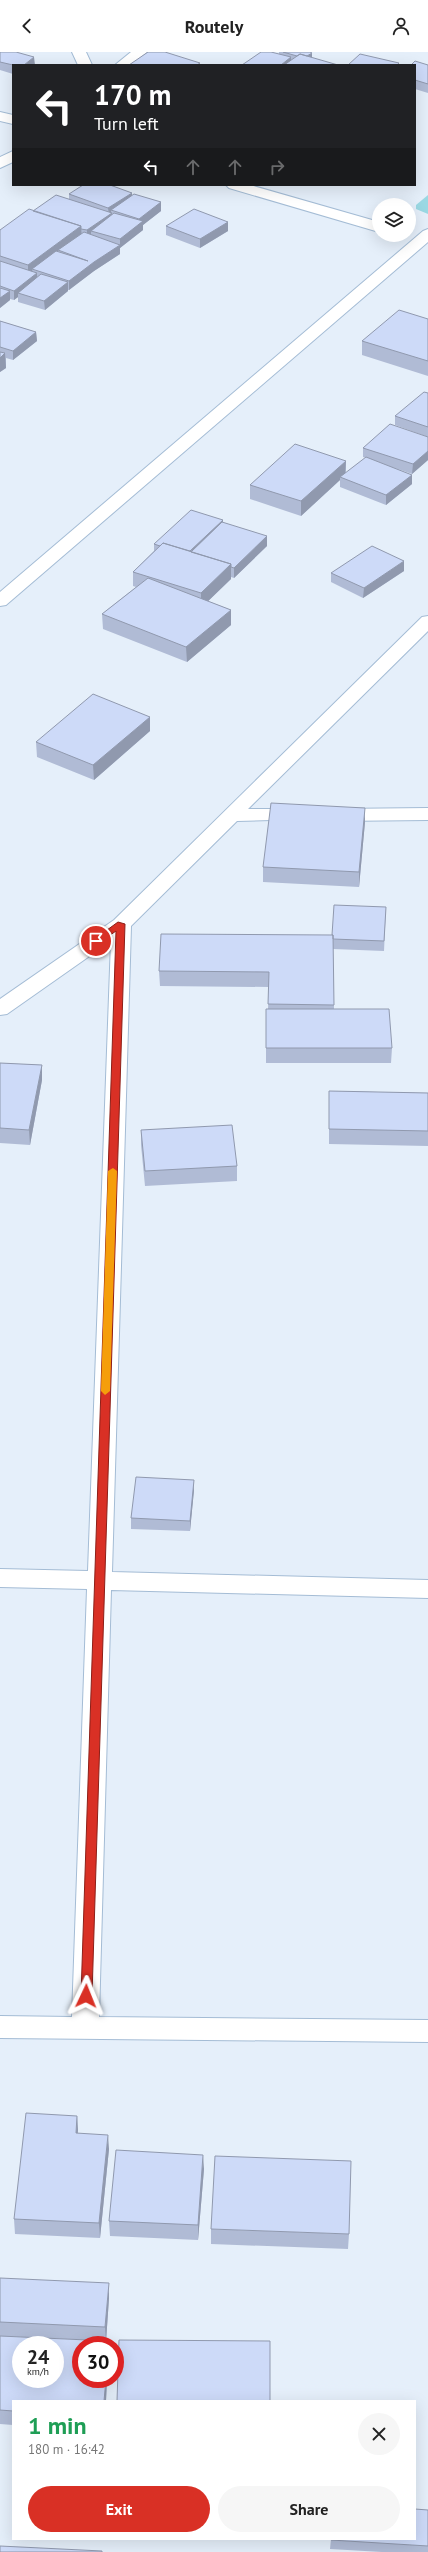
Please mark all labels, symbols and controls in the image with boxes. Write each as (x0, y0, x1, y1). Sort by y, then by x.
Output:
icon: back (16, 15, 38, 37)
text: Routely (185, 15, 243, 38)
icon: person (390, 15, 412, 37)
text: 170 m (94, 76, 171, 113)
icon: left (28, 80, 80, 132)
text: Turn left (94, 112, 159, 135)
icon: left (140, 156, 162, 178)
icon: ahead (182, 156, 204, 178)
icon: ahead (224, 156, 246, 178)
icon: right (266, 156, 288, 178)
map controls (372, 198, 416, 242)
button: layers (372, 198, 416, 242)
pin (79, 924, 113, 958)
icon: arrive (85, 930, 107, 952)
position arrow (65, 1975, 107, 2017)
speed limit sign: 30 (72, 2336, 124, 2388)
text: 24 (27, 2344, 49, 2370)
text: km/h (27, 2365, 49, 2378)
text: 1 min (28, 2410, 87, 2441)
button: close (358, 2413, 400, 2455)
text: 180 m · 16:42 (28, 2441, 105, 2458)
button: Exit (28, 2486, 210, 2532)
button: Share (218, 2486, 400, 2532)

